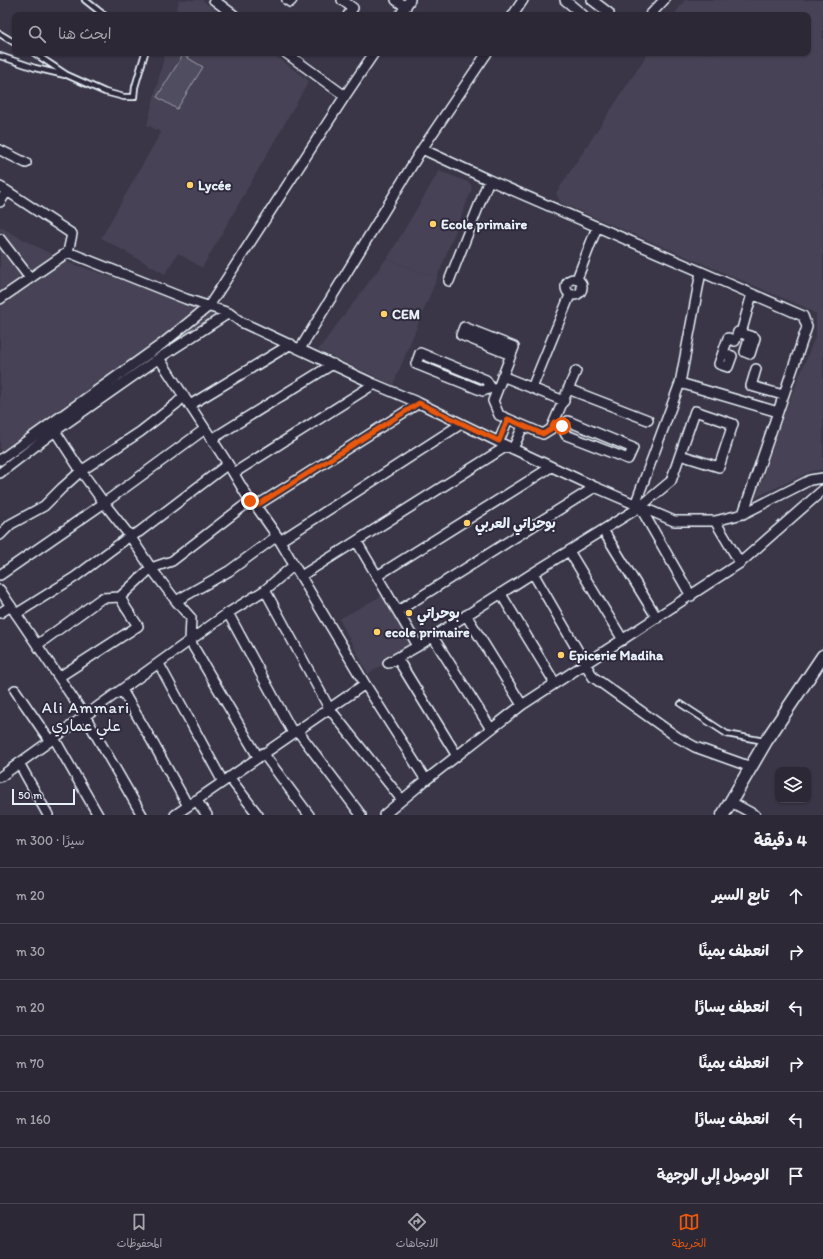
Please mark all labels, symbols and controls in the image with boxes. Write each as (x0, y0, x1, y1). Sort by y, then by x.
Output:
search box (12, 12, 811, 56)
icon: search (26, 23, 48, 45)
text: ابحث هنا (58, 25, 112, 43)
place label: Lycée (198, 177, 231, 194)
marker: Lycée (185, 180, 195, 190)
place label: Ecole primaire (441, 216, 527, 233)
marker: Ecole primaire (428, 219, 438, 229)
place label: CEM (392, 306, 420, 323)
marker: CEM (379, 309, 389, 319)
route start (553, 417, 571, 435)
route end (241, 492, 259, 510)
place label: بوحراتي العربي (475, 515, 556, 536)
marker: بوحراتي العربي (462, 518, 472, 528)
place label: بوحراتي (417, 605, 460, 626)
marker: بوحراتي (404, 608, 414, 618)
place label: ecole primaire (385, 624, 470, 641)
marker: ecole primaire (372, 627, 382, 637)
place label: Epicerie Madiha (569, 647, 664, 664)
marker: Epicerie Madiha (556, 650, 566, 660)
district label: Ali Ammari علي عماري (42, 698, 130, 740)
map controls (775, 767, 811, 803)
button: layers (775, 767, 811, 803)
scale bar (12, 787, 75, 806)
text: 50 m (18, 789, 42, 802)
text: 4 دقيقة (754, 830, 807, 850)
text: سيرًا · 300 m (16, 833, 85, 848)
icon: ahead (785, 885, 807, 907)
text: تابع السير (712, 886, 769, 904)
text: 20 m (16, 888, 45, 903)
icon: right (785, 941, 807, 963)
text: انعطف يمينًا (699, 942, 769, 960)
text: 30 m (16, 944, 45, 959)
icon: left (785, 997, 807, 1019)
text: انعطف يسارًا (695, 998, 769, 1016)
text: 20 m (16, 1000, 45, 1015)
icon: right (785, 1053, 807, 1075)
text: انعطف يمينًا (699, 1054, 769, 1072)
text: 70 m (16, 1056, 44, 1071)
icon: left (785, 1109, 807, 1131)
text: انعطف يسارًا (695, 1110, 769, 1128)
text: 160 m (16, 1112, 51, 1127)
icon: arrive (785, 1165, 807, 1187)
text: الوصول إلى الوجهة (657, 1166, 769, 1184)
tab: المحفوظات (117, 1211, 162, 1253)
tab: الاتجاهات (396, 1211, 438, 1253)
tab: الخريطة (672, 1211, 706, 1253)

